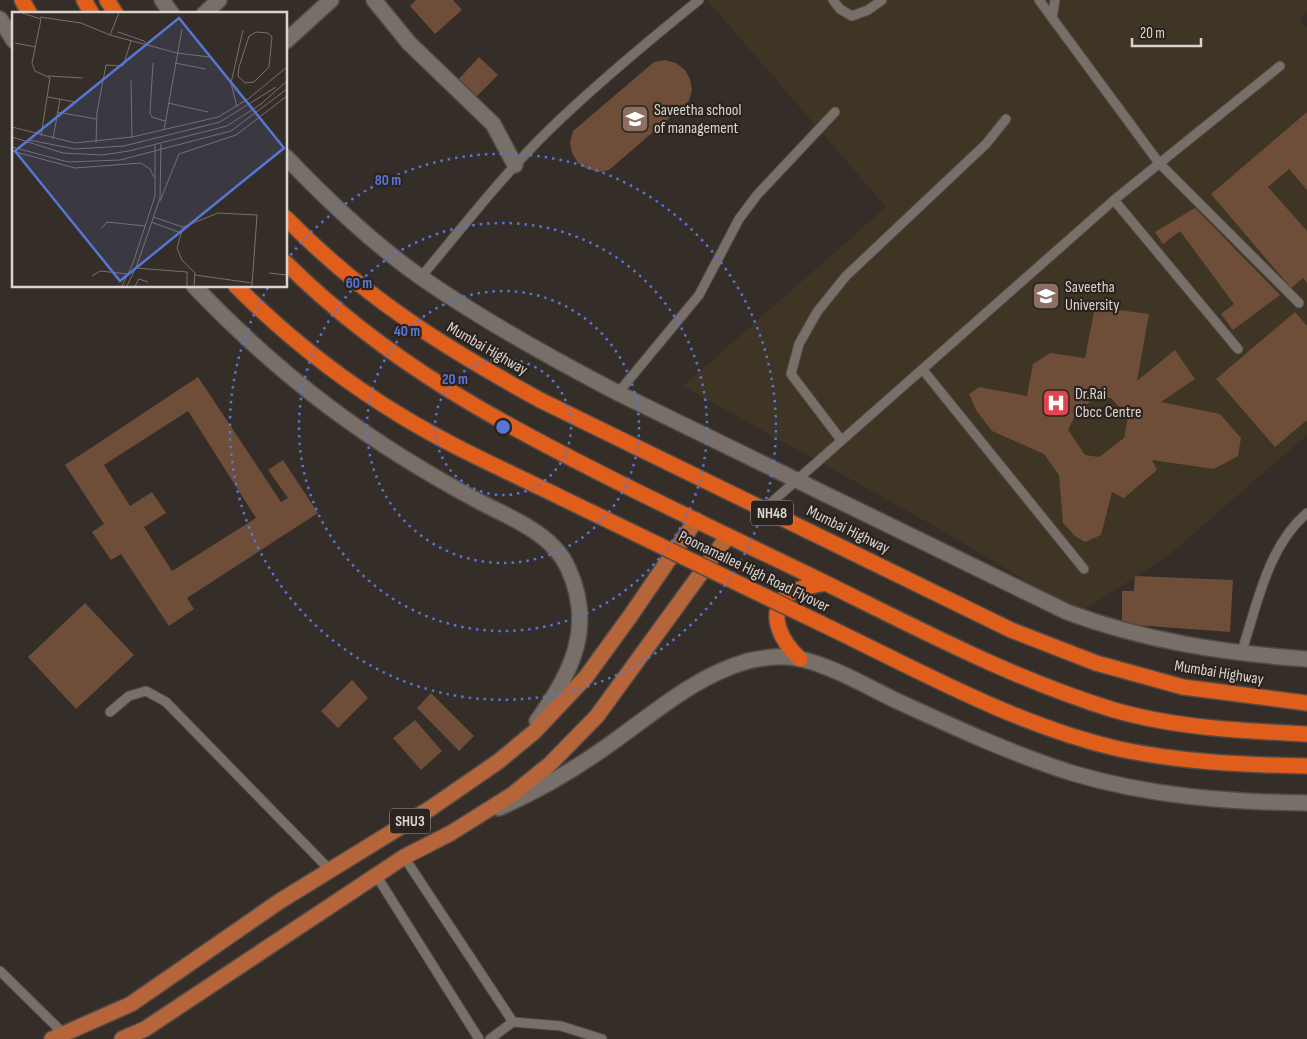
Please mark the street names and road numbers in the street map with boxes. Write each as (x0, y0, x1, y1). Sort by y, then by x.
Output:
street label: Mumbai Highway (443, 318, 531, 380)
road number: NH48 (751, 500, 793, 526)
street label: Mumbai Highway (803, 502, 893, 558)
street label: Poonamallee High Road Flyover (675, 527, 833, 617)
street label: Mumbai Highway (1173, 657, 1265, 689)
road number: SHU3 (390, 808, 430, 834)

